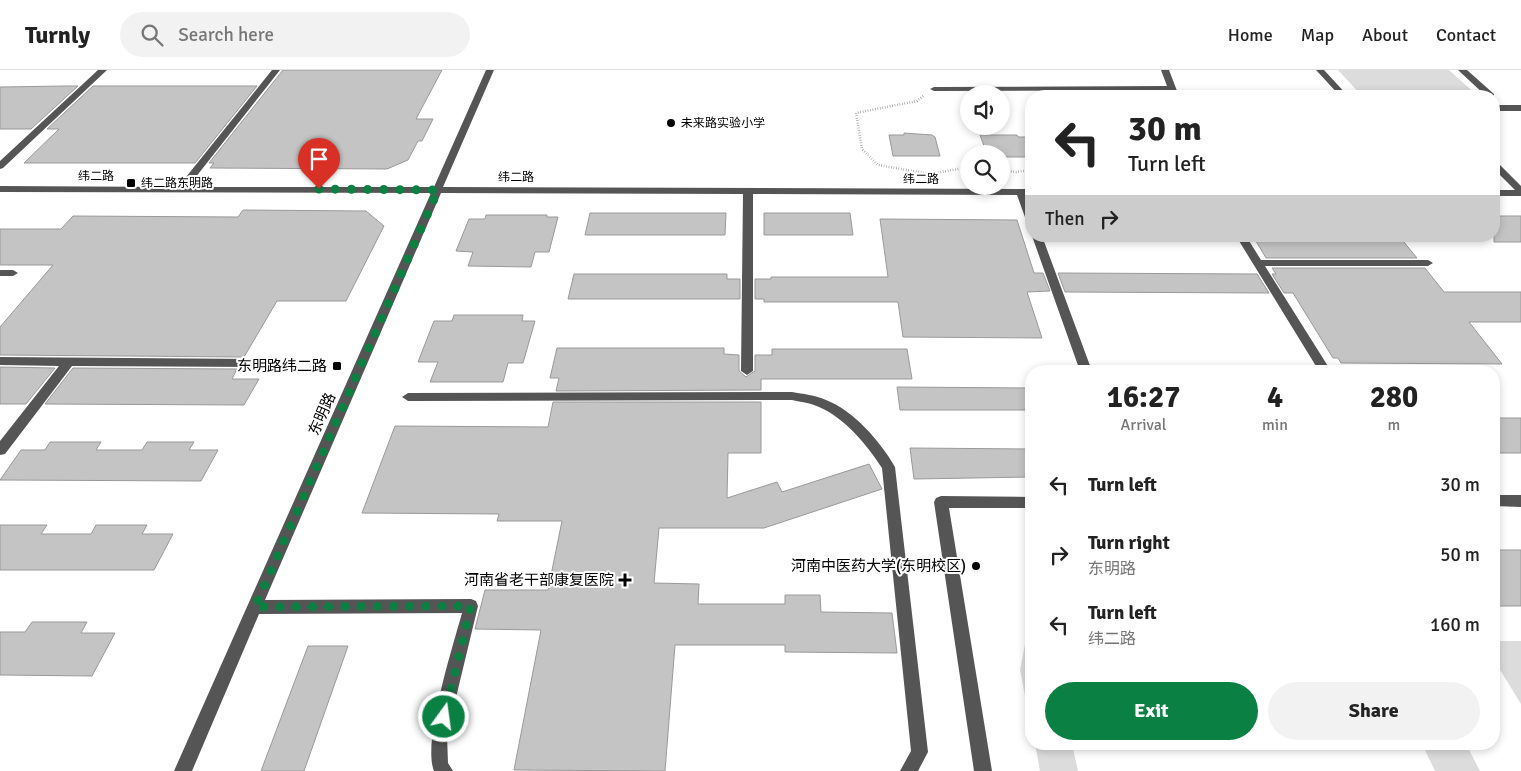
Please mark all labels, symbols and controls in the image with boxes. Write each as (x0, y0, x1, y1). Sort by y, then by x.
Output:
search box (120, 12, 470, 57)
text: Turnly (25, 20, 90, 50)
icon: search (138, 21, 166, 49)
text: Search here (178, 23, 274, 47)
text: Home (1228, 24, 1273, 46)
text: Map (1301, 24, 1334, 46)
text: About (1362, 24, 1408, 46)
text: Contact (1436, 24, 1496, 46)
map controls (960, 85, 1010, 195)
button: sound (960, 85, 1010, 135)
text: 30 m (1128, 107, 1202, 150)
icon: left (1045, 110, 1110, 175)
place label: 未来路实验小学 (681, 116, 765, 131)
marker: 未来路实验小学 (665, 117, 677, 129)
pin (298, 138, 340, 189)
icon: arrive (305, 145, 333, 173)
button: search (960, 145, 1010, 195)
text: Turn left (1128, 150, 1206, 177)
street label: 纬二路 (78, 169, 114, 184)
street label: 纬二路 (498, 170, 534, 185)
street label: 纬二路 (903, 172, 939, 187)
place label: 纬二路东明路 (141, 176, 213, 191)
marker: 纬二路东明路 (125, 177, 137, 189)
icon: right (1095, 205, 1123, 233)
text: Then (1045, 207, 1085, 231)
place label: 东明路纬二路 (237, 357, 327, 375)
marker: 东明路纬二路 (331, 360, 343, 372)
text: 16:27 (1107, 379, 1180, 416)
text: 4 (1267, 379, 1283, 416)
text: 280 (1370, 379, 1418, 416)
street label: 东明路 (305, 390, 339, 438)
text: Arrival (1120, 415, 1167, 435)
text: min (1262, 415, 1288, 435)
text: m (1388, 415, 1400, 435)
icon: left (1045, 471, 1073, 499)
text: Turn left (1088, 473, 1157, 497)
text: 30 m (1440, 473, 1480, 497)
text: Turn right (1088, 531, 1170, 555)
icon: right (1045, 541, 1073, 569)
text: 50 m (1440, 543, 1480, 567)
place label: 河南中医药大学(东明校区) (791, 557, 966, 575)
text: 东明路 (1088, 559, 1136, 579)
marker: 河南中医药大学(东明校区) (970, 560, 982, 572)
place label: 河南省老干部康复医院 (464, 571, 614, 589)
marker: 河南省老干部康复医院 (618, 573, 632, 587)
text: Turn left (1088, 601, 1157, 625)
icon: left (1045, 611, 1073, 639)
text: 160 m (1430, 613, 1480, 637)
text: 纬二路 (1088, 629, 1136, 649)
button: Exit (1045, 682, 1258, 740)
button: Share (1268, 682, 1480, 740)
position arrow (417, 690, 469, 742)

